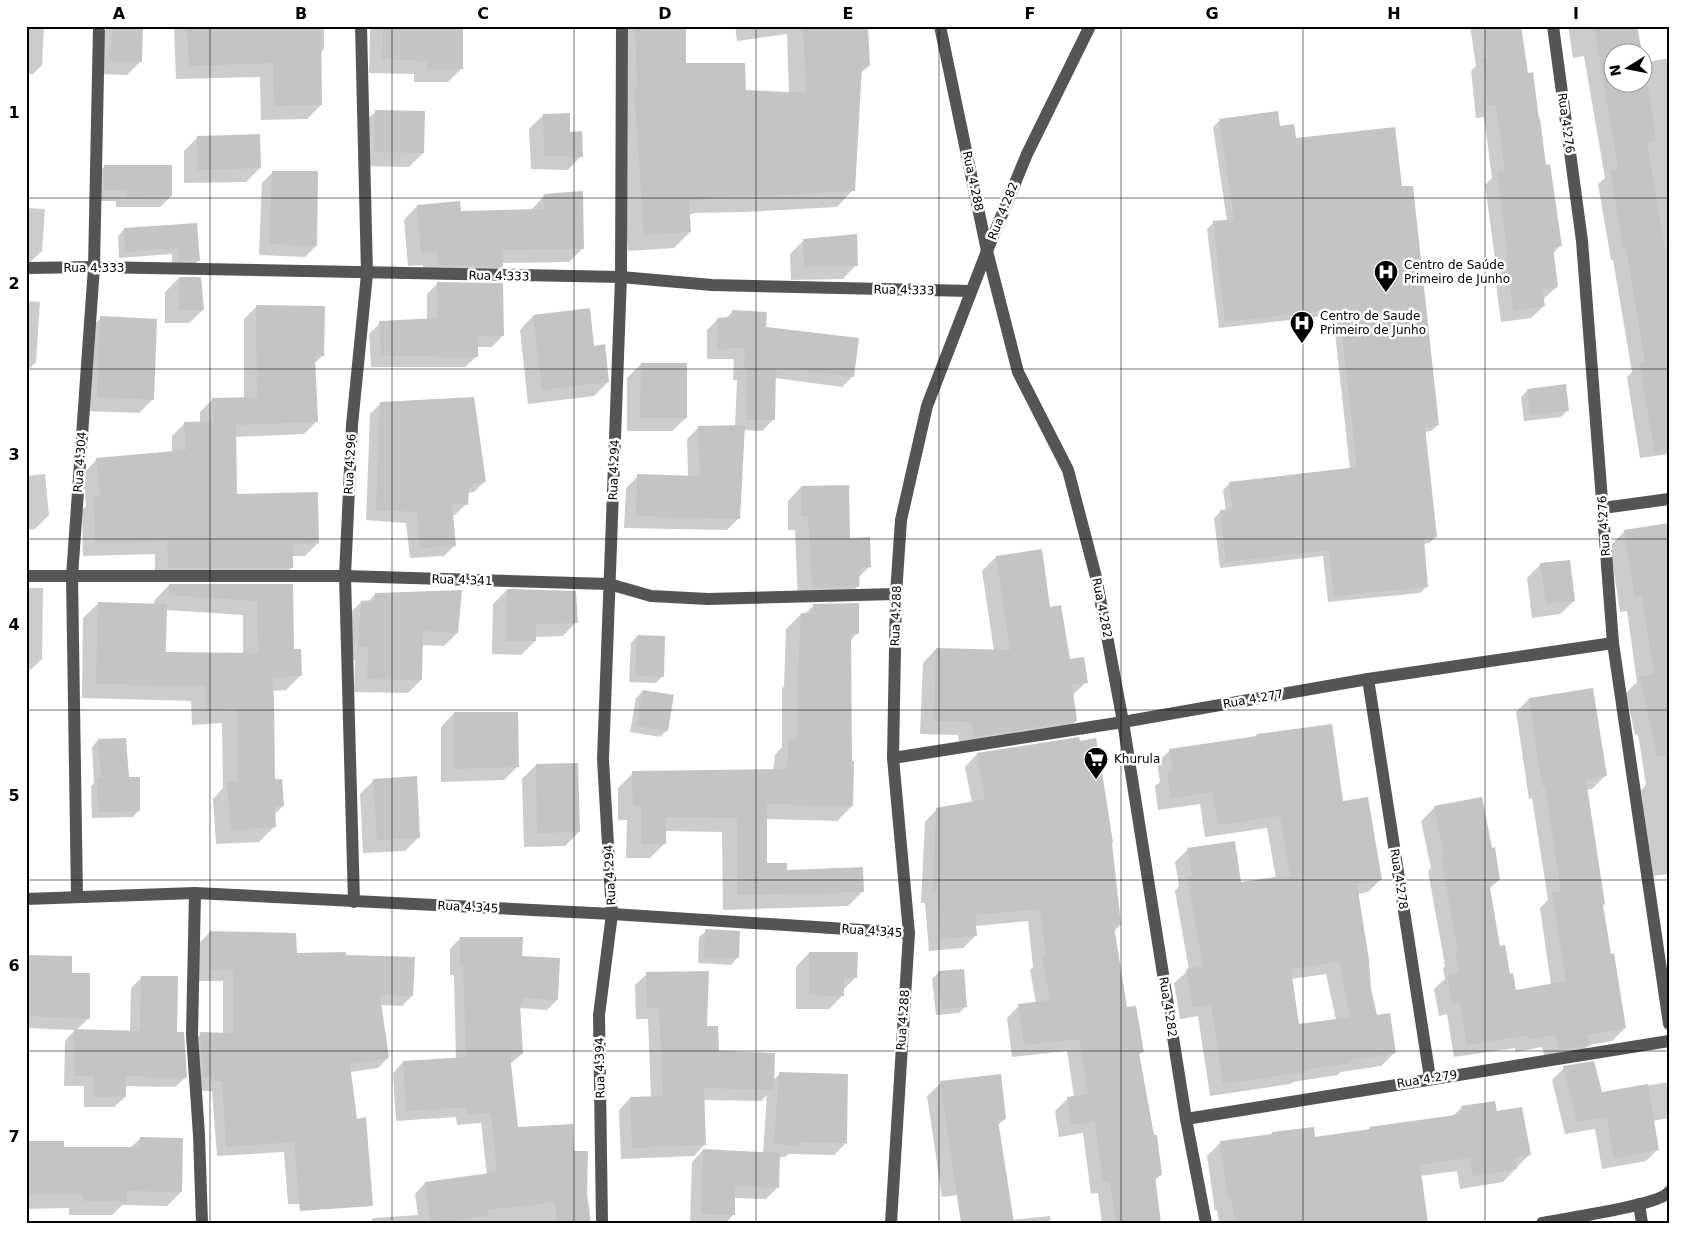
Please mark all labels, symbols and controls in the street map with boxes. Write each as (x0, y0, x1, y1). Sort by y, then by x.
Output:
text: A (113, 4, 126, 23)
text: B (295, 4, 307, 23)
text: C (477, 4, 489, 23)
text: D (658, 4, 672, 23)
text: E (843, 4, 853, 23)
text: F (1025, 4, 1035, 23)
text: G (1205, 4, 1219, 23)
text: H (1387, 4, 1401, 23)
text: I (1573, 4, 1579, 23)
north arrow (1602, 42, 1652, 92)
text: N (1606, 63, 1624, 77)
street label: Rua 4.276 (1555, 92, 1577, 154)
text: 1 (8, 103, 20, 122)
street label: Rua 4.288 (960, 150, 986, 212)
street label: Rua 4.282 (985, 180, 1021, 242)
place label: Centro de Saúde Primeiro de Junho (1404, 258, 1510, 286)
hospital icon: Centro de Saúde Primeiro de Junho (1373, 259, 1399, 293)
street label: Rua 4.333 (64, 261, 124, 275)
street label: Rua 4.333 (468, 268, 530, 284)
text: 2 (8, 274, 20, 293)
street label: Rua 4.333 (873, 282, 935, 298)
place label: Centro de Saude Primeiro de Junho (1320, 309, 1426, 337)
hospital icon: Centro de Saude Primeiro de Junho (1289, 310, 1315, 344)
street label: Rua 4.304 (71, 431, 89, 493)
street label: Rua 4.296 (341, 433, 359, 495)
street label: Rua 4.294 (606, 439, 622, 501)
text: 3 (8, 445, 20, 464)
street label: Rua 4.276 (1595, 495, 1613, 557)
street label: Rua 4.341 (431, 572, 493, 588)
street label: Rua 4.282 (1089, 577, 1115, 639)
street label: Rua 4.288 (888, 585, 904, 647)
text: 4 (8, 615, 20, 634)
street label: Rua 4.277 (1222, 687, 1284, 711)
supermarket icon: Khurula (1083, 746, 1109, 780)
place label: Khurula (1114, 752, 1160, 766)
text: 5 (8, 786, 20, 805)
street label: Rua 4.294 (601, 844, 619, 906)
street label: Rua 4.278 (1387, 848, 1411, 910)
street label: Rua 4.345 (437, 898, 499, 916)
street label: Rua 4.345 (841, 922, 903, 940)
text: 6 (8, 956, 20, 975)
street label: Rua 4.282 (1156, 976, 1180, 1038)
street label: Rua 4.288 (894, 989, 912, 1051)
street label: Rua 4.394 (592, 1037, 608, 1099)
street label: Rua 4.279 (1396, 1067, 1458, 1091)
text: 7 (8, 1127, 20, 1146)

